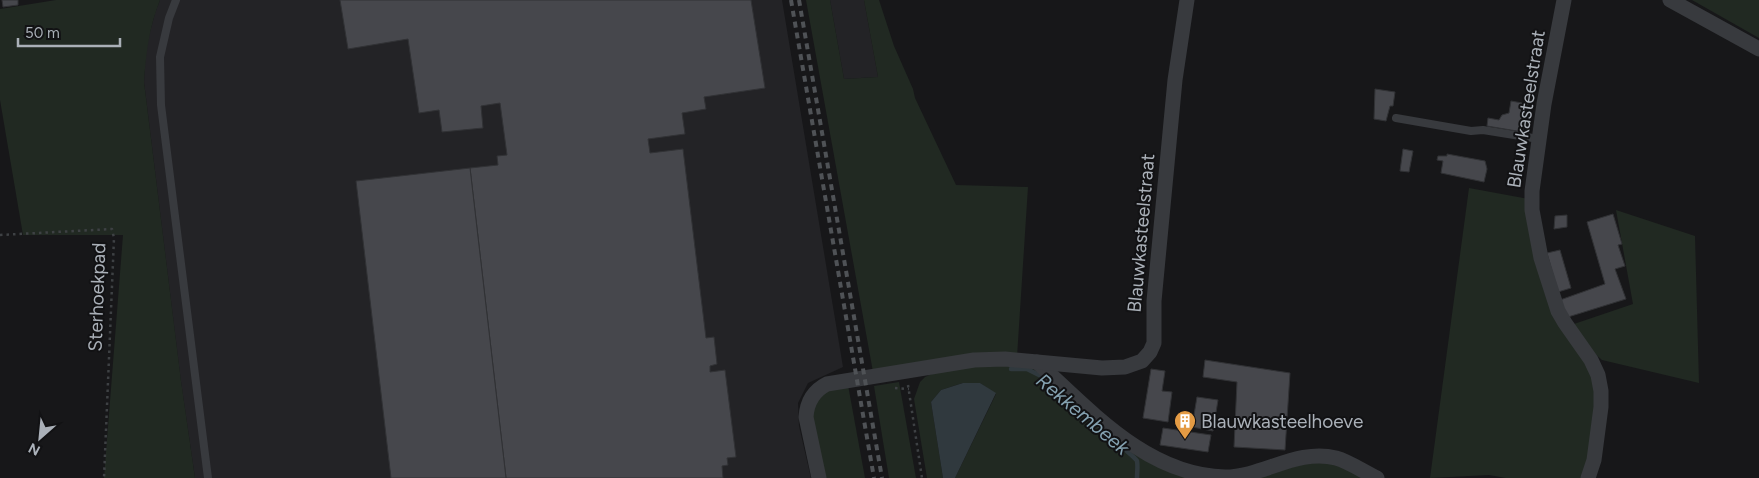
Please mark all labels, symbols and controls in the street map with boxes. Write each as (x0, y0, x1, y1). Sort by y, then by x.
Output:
scale bar (18, 15, 120, 47)
text: 50 m (25, 24, 60, 42)
street label: Blauwkasteelstraat (1502, 28, 1550, 190)
street label: Blauwkasteelstraat (1123, 152, 1159, 314)
street label: Sterhoekpad (84, 242, 110, 352)
water label: Rekkembeek (1032, 368, 1135, 461)
building icon: Blauwkasteelhoeve (1173, 409, 1197, 440)
place label: Blauwkasteelhoeve (1201, 410, 1363, 433)
north arrow (15, 413, 65, 463)
text: N (26, 439, 43, 459)

